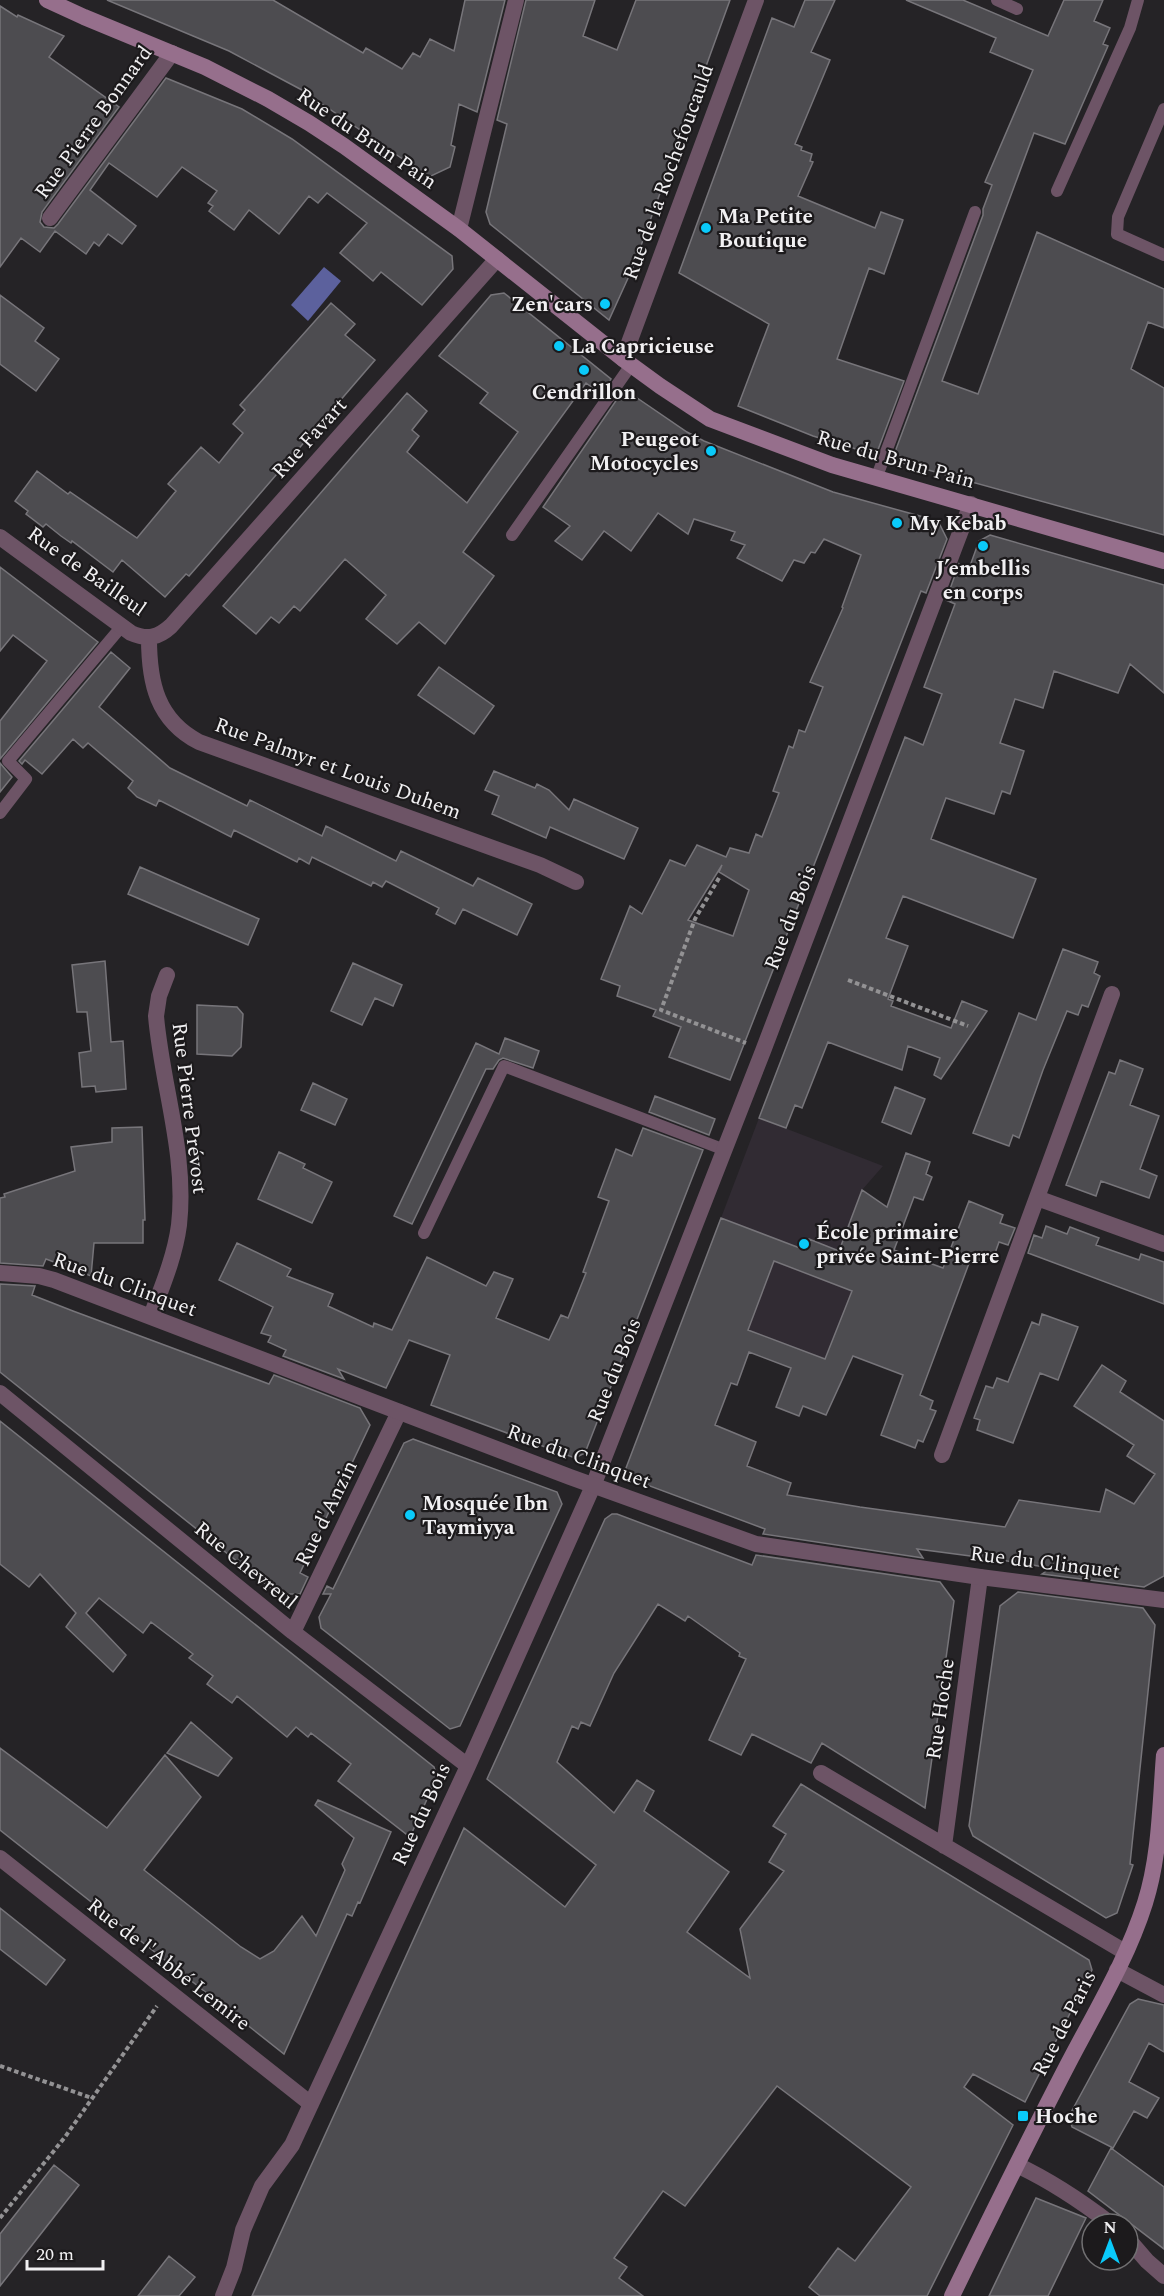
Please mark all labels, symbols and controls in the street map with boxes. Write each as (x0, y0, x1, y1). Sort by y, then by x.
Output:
street label: Rue Pierre Bonnard (27, 39, 161, 206)
street label: Rue de la Rochefoucauld (615, 60, 723, 285)
street label: Rue du Brun Pain (290, 80, 443, 198)
place label: Ma Petite Boutique (718, 201, 813, 257)
marker: Ma Petite Boutique (699, 221, 713, 235)
place label: Zen'cars (511, 289, 593, 321)
marker: Zen'cars (598, 297, 612, 311)
place label: La Capricieuse (571, 331, 714, 363)
marker: La Capricieuse (552, 339, 566, 353)
marker: Cendrillon (577, 363, 591, 377)
place label: Cendrillon (532, 377, 636, 409)
street label: Rue Favart (264, 391, 355, 487)
street label: Rue du Brun Pain (813, 422, 979, 498)
place label: Peugeot Motocycles (590, 424, 699, 480)
marker: Peugeot Motocycles (704, 444, 718, 458)
place label: My Kebab (909, 508, 1007, 540)
marker: My Kebab (890, 516, 904, 530)
street label: Rue de Bailleul (20, 519, 153, 625)
marker: J’embellis en corps (976, 539, 990, 553)
place label: J’embellis en corps (936, 553, 1030, 609)
street label: Rue Palmyr et Louis Duhem (210, 709, 466, 829)
street label: Rue du Bois (756, 860, 826, 975)
street label: Rue Pierre Prévost (163, 1020, 215, 1196)
place label: École primaire privée Saint-Pierre (816, 1217, 999, 1273)
marker: École primaire privée Saint-Pierre (797, 1237, 811, 1251)
street label: Rue du Clinquet (48, 1244, 201, 1326)
street label: Rue du Bois (579, 1313, 651, 1428)
street label: Rue du Clinquet (502, 1416, 655, 1498)
street label: Rue d'Anzin (287, 1455, 366, 1572)
place label: Mosquée Ibn Taymiyya (422, 1488, 548, 1544)
marker: Mosquée Ibn Taymiyya (403, 1508, 417, 1522)
street label: Rue Chevreul (187, 1514, 304, 1618)
street label: Rue du Clinquet (968, 1538, 1122, 1588)
street label: Rue Hoche (918, 1656, 964, 1762)
street label: Rue du Bois (384, 1757, 460, 1871)
street label: Rue de l'Abbé Lemire (80, 1890, 257, 2039)
street label: Rue de Paris (1024, 1965, 1105, 2082)
place label: Hoche (1035, 2101, 1098, 2133)
marker: Hoche (1016, 2109, 1030, 2123)
north arrow (1080, 2212, 1140, 2272)
text: N (1103, 2216, 1117, 2240)
scale bar (27, 2233, 104, 2271)
text: 20 m (36, 2241, 74, 2268)

